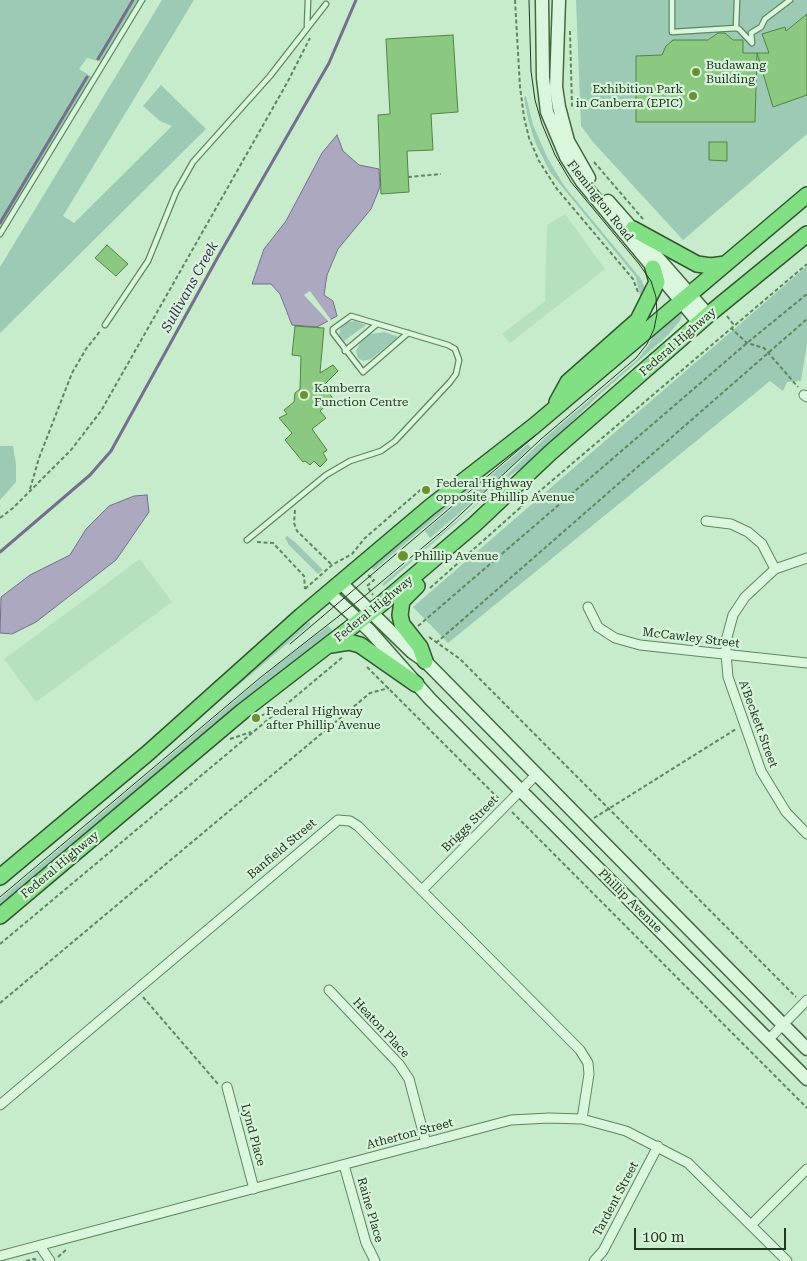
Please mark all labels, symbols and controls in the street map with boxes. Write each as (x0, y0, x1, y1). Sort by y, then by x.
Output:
place label: Budawang Building (706, 58, 766, 86)
marker: Budawang Building (690, 66, 702, 78)
place label: Exhibition Park in Canberra (EPIC) (576, 82, 683, 110)
marker: Exhibition Park in Canberra (EPIC) (687, 90, 699, 102)
street label: Flemington Road (564, 158, 636, 244)
water label: Sullivans Creek (158, 239, 222, 335)
street label: Federal Highway (637, 305, 719, 379)
place label: Kamberra Function Centre (314, 381, 408, 409)
marker: Kamberra Function Centre (298, 389, 310, 401)
place label: Federal Highway opposite Phillip Avenue (436, 476, 574, 504)
marker: Federal Highway opposite Phillip Avenue (420, 484, 432, 496)
marker: Phillip Avenue (396, 549, 410, 563)
place label: Phillip Avenue (414, 549, 498, 563)
street label: Federal Highway (332, 573, 416, 645)
street label: McCawley Street (642, 625, 740, 651)
street label: A'Beckett Street (736, 678, 780, 770)
place label: Federal Highway after Phillip Avenue (266, 704, 381, 732)
marker: Federal Highway after Phillip Avenue (250, 712, 262, 724)
street label: Briggs Street (439, 793, 501, 855)
street label: Banfield Street (245, 816, 319, 882)
street label: Federal Highway (18, 828, 102, 902)
street label: Phillip Avenue (595, 866, 665, 936)
street label: Heaton Place (350, 995, 412, 1061)
street label: Lynd Place (238, 1102, 268, 1168)
street label: Atherton Street (365, 1116, 455, 1152)
street label: Tardent Street (590, 1159, 642, 1239)
street label: Raine Place (354, 1176, 386, 1244)
scale bar (637, 1218, 790, 1250)
text: 100 m (642, 1228, 685, 1246)

